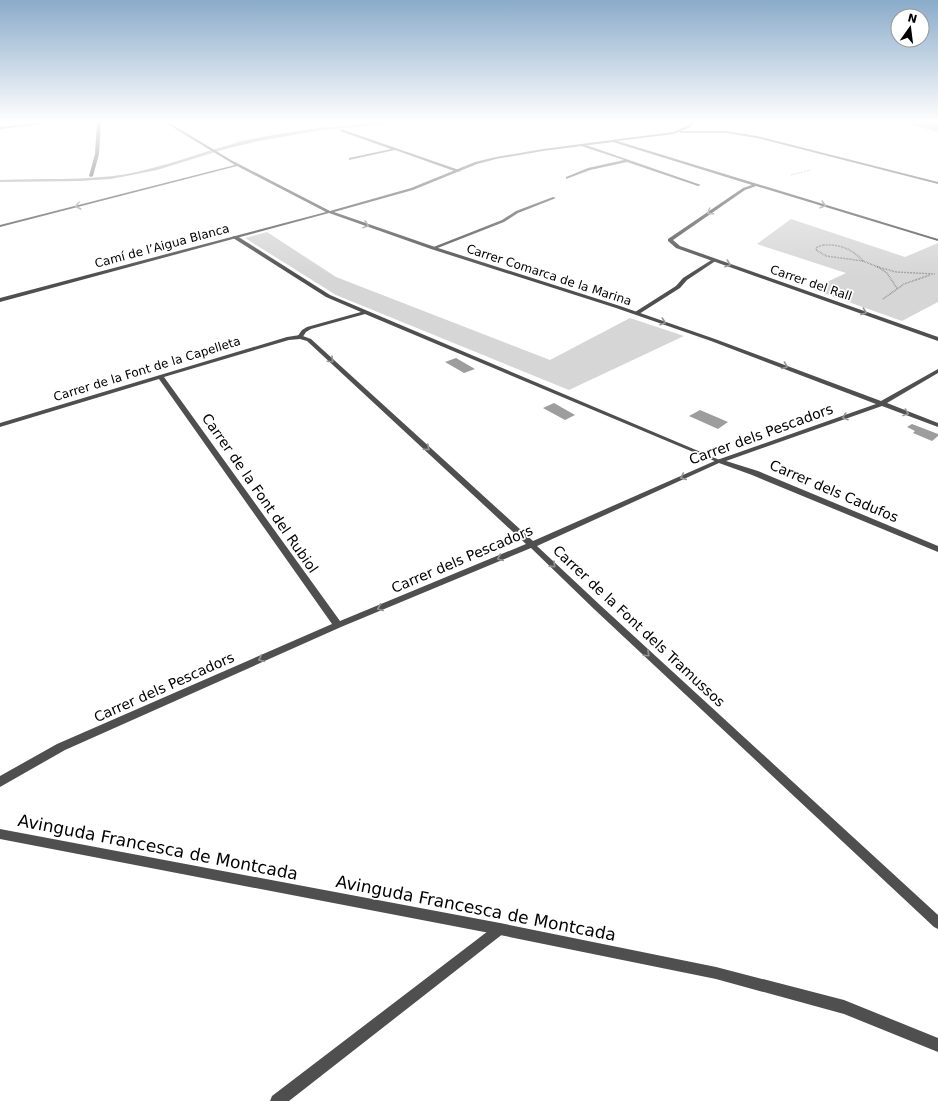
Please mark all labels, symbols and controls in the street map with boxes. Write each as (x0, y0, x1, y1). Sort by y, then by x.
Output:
north arrow (890, 8, 930, 48)
text: N (906, 11, 918, 26)
one-way arrow (820, 200, 827, 209)
one-way arrow (75, 201, 82, 210)
one-way arrow (707, 207, 714, 214)
one-way arrow (363, 220, 370, 228)
street label: Camí de l’Aigua Blanca (93, 221, 231, 271)
street label: Carrer Comarca de la Marina (465, 242, 633, 308)
one-way arrow (724, 259, 731, 268)
street label: Carrer del Rall (768, 262, 854, 304)
one-way arrow (860, 307, 867, 316)
one-way arrow (659, 317, 666, 326)
street label: Carrer de la Font de la Capelleta (52, 334, 242, 404)
one-way arrow (326, 355, 334, 363)
one-way arrow (781, 362, 788, 370)
street label: Carrer dels Pescadors (687, 401, 835, 467)
one-way arrow (903, 409, 910, 417)
street label: Carrer de la Font del Rubiol (199, 410, 321, 576)
one-way arrow (841, 412, 848, 421)
one-way arrow (422, 443, 429, 450)
street label: Carrer dels Cadufos (767, 457, 901, 525)
one-way arrow (680, 472, 687, 480)
street label: Carrer dels Pescadors (389, 522, 535, 596)
street label: Carrer de la Font dels Tramussos (550, 542, 728, 710)
one-way arrow (497, 553, 504, 561)
one-way arrow (548, 560, 556, 568)
one-way arrow (377, 603, 384, 611)
street label: Carrer dels Pescadors (91, 649, 237, 725)
one-way arrow (642, 649, 650, 657)
one-way arrow (257, 654, 265, 662)
street label: Avinguda Francesca de Montcada (16, 810, 300, 884)
street label: Avinguda Francesca de Montcada (334, 871, 618, 945)

